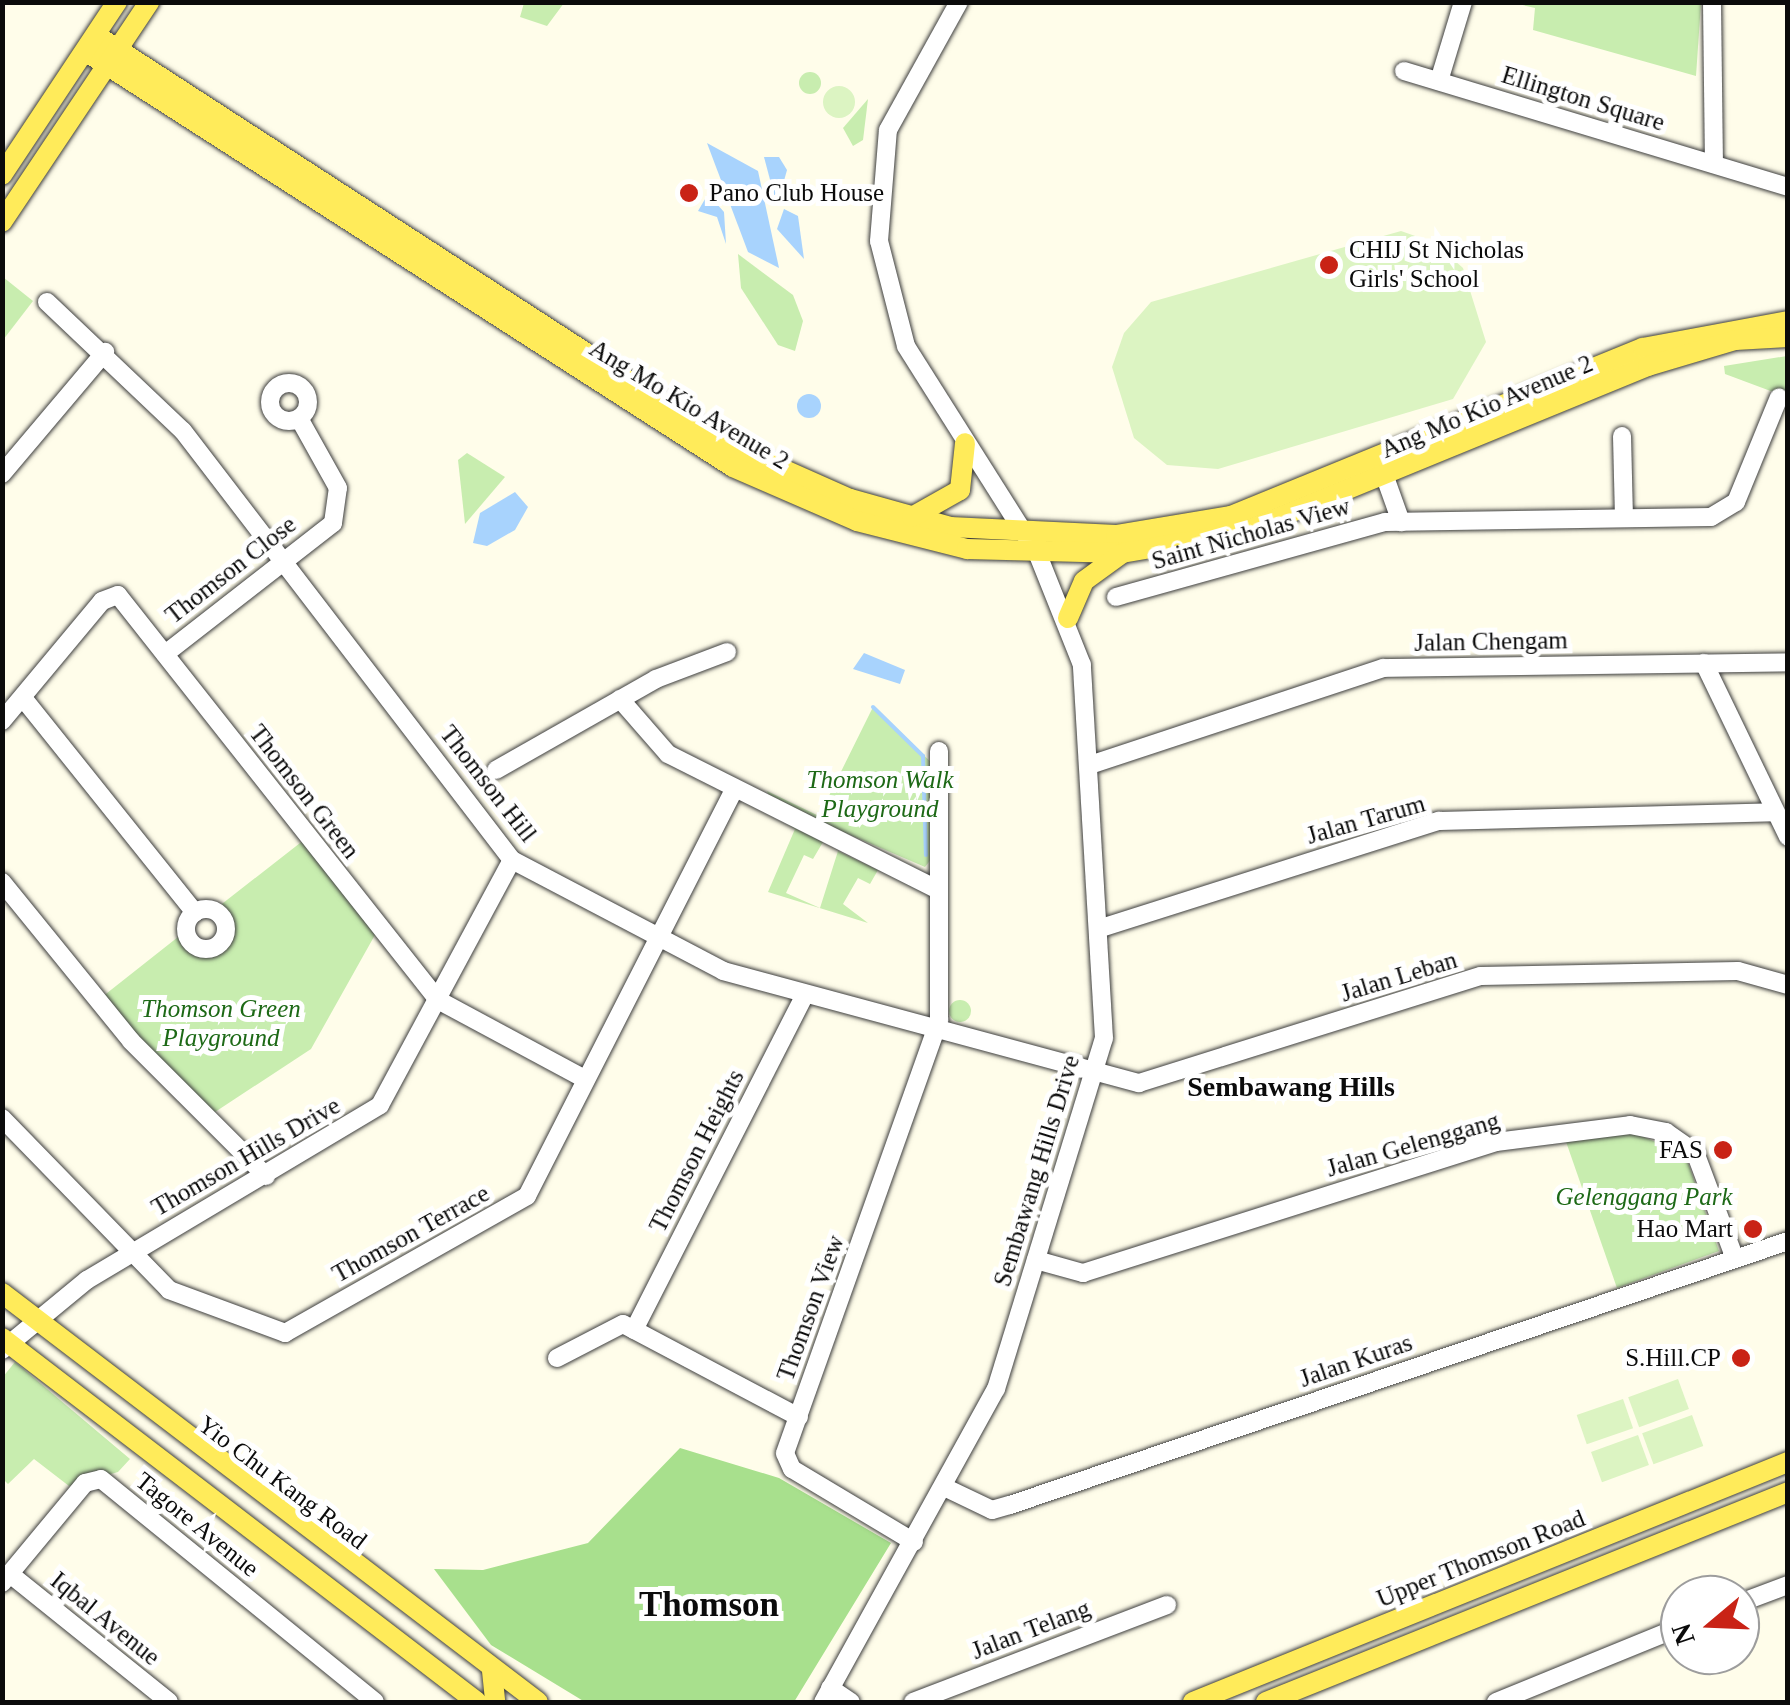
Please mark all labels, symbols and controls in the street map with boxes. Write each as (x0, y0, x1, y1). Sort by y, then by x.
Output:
street label: Ellington Square (1486, 56, 1680, 142)
place label: Pano Club House (709, 178, 907, 208)
marker: Pano Club House (678, 182, 700, 204)
place label: CHIJ St Nicholas Girls' School (1349, 236, 1540, 295)
marker: CHIJ St Nicholas Girls' School (1318, 254, 1340, 276)
street label: Ang Mo Kio Avenue 2 (578, 330, 800, 480)
street label: Ang Mo Kio Avenue 2 (1371, 346, 1603, 468)
street label: Saint Nicholas View (1137, 488, 1365, 580)
street label: Thomson Close (151, 503, 311, 637)
street label: Jalan Chengam (1400, 625, 1582, 659)
street label: Thomson Green (235, 710, 373, 874)
street label: Thomson Hill (428, 714, 548, 854)
park label: Thomson Walk Playground (794, 766, 966, 825)
street label: Jalan Tarum (1292, 786, 1440, 854)
street label: Jalan Leban (1327, 942, 1471, 1012)
park label: Thomson Green Playground (128, 995, 314, 1054)
street label: Sembawang Hills Drive (984, 1039, 1090, 1303)
street label: Thomson Heights (637, 1053, 757, 1249)
district label: Sembawang Hills (1172, 1070, 1410, 1104)
street label: Thomson Hills Drive (138, 1086, 354, 1228)
street label: Jalan Gelenggang (1309, 1102, 1517, 1188)
place label: FAS (1660, 1135, 1703, 1165)
marker: FAS (1712, 1139, 1734, 1161)
street label: Thomson Terrace (316, 1172, 506, 1296)
park label: Gelenggang Park (1546, 1182, 1742, 1212)
place label: Hao Mart (1626, 1214, 1733, 1244)
marker: Hao Mart (1742, 1218, 1764, 1240)
street label: Thomson View (768, 1222, 854, 1394)
street label: Jalan Kuras (1287, 1325, 1425, 1397)
place label: S.Hill.CP (1621, 1343, 1721, 1373)
marker: S.Hill.CP (1730, 1347, 1752, 1369)
street label: Yio Chu Kang Road (186, 1406, 378, 1560)
street label: Tagore Avenue (121, 1460, 273, 1590)
street label: Upper Thomson Road (1358, 1497, 1604, 1621)
street label: Iqbal Avenue (37, 1560, 173, 1678)
north arrow (1660, 1575, 1760, 1675)
district label: Thomson (628, 1584, 790, 1626)
street label: Jalan Telang (957, 1590, 1105, 1670)
text: N (1665, 1620, 1701, 1649)

